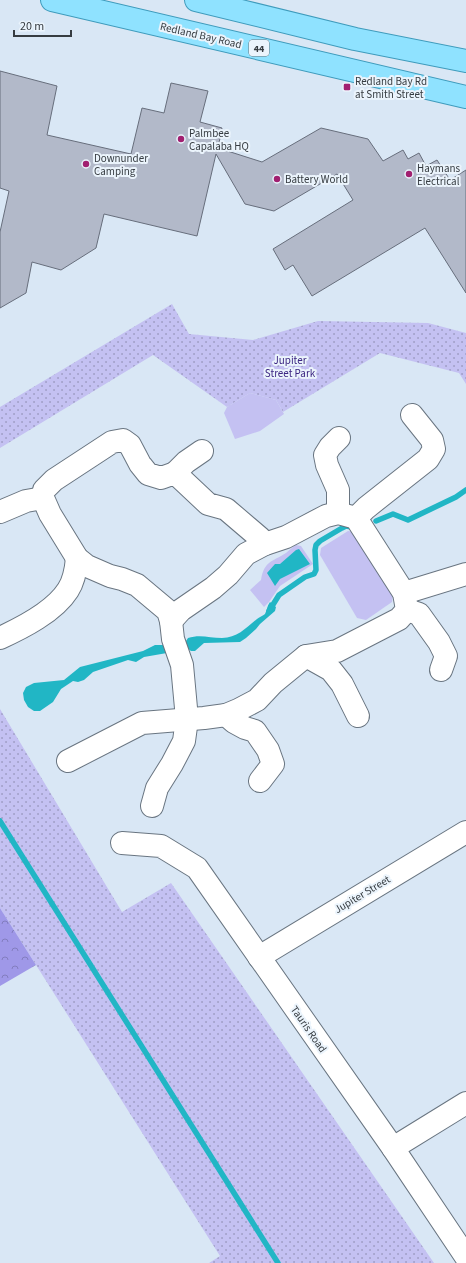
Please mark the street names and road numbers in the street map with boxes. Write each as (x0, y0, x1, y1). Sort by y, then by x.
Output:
street label: Redland Bay Road (159, 19, 243, 52)
road number: 44 (249, 40, 269, 56)
street label: Jupiter Street (332, 872, 393, 917)
street label: Tauris Road (287, 1003, 330, 1056)

